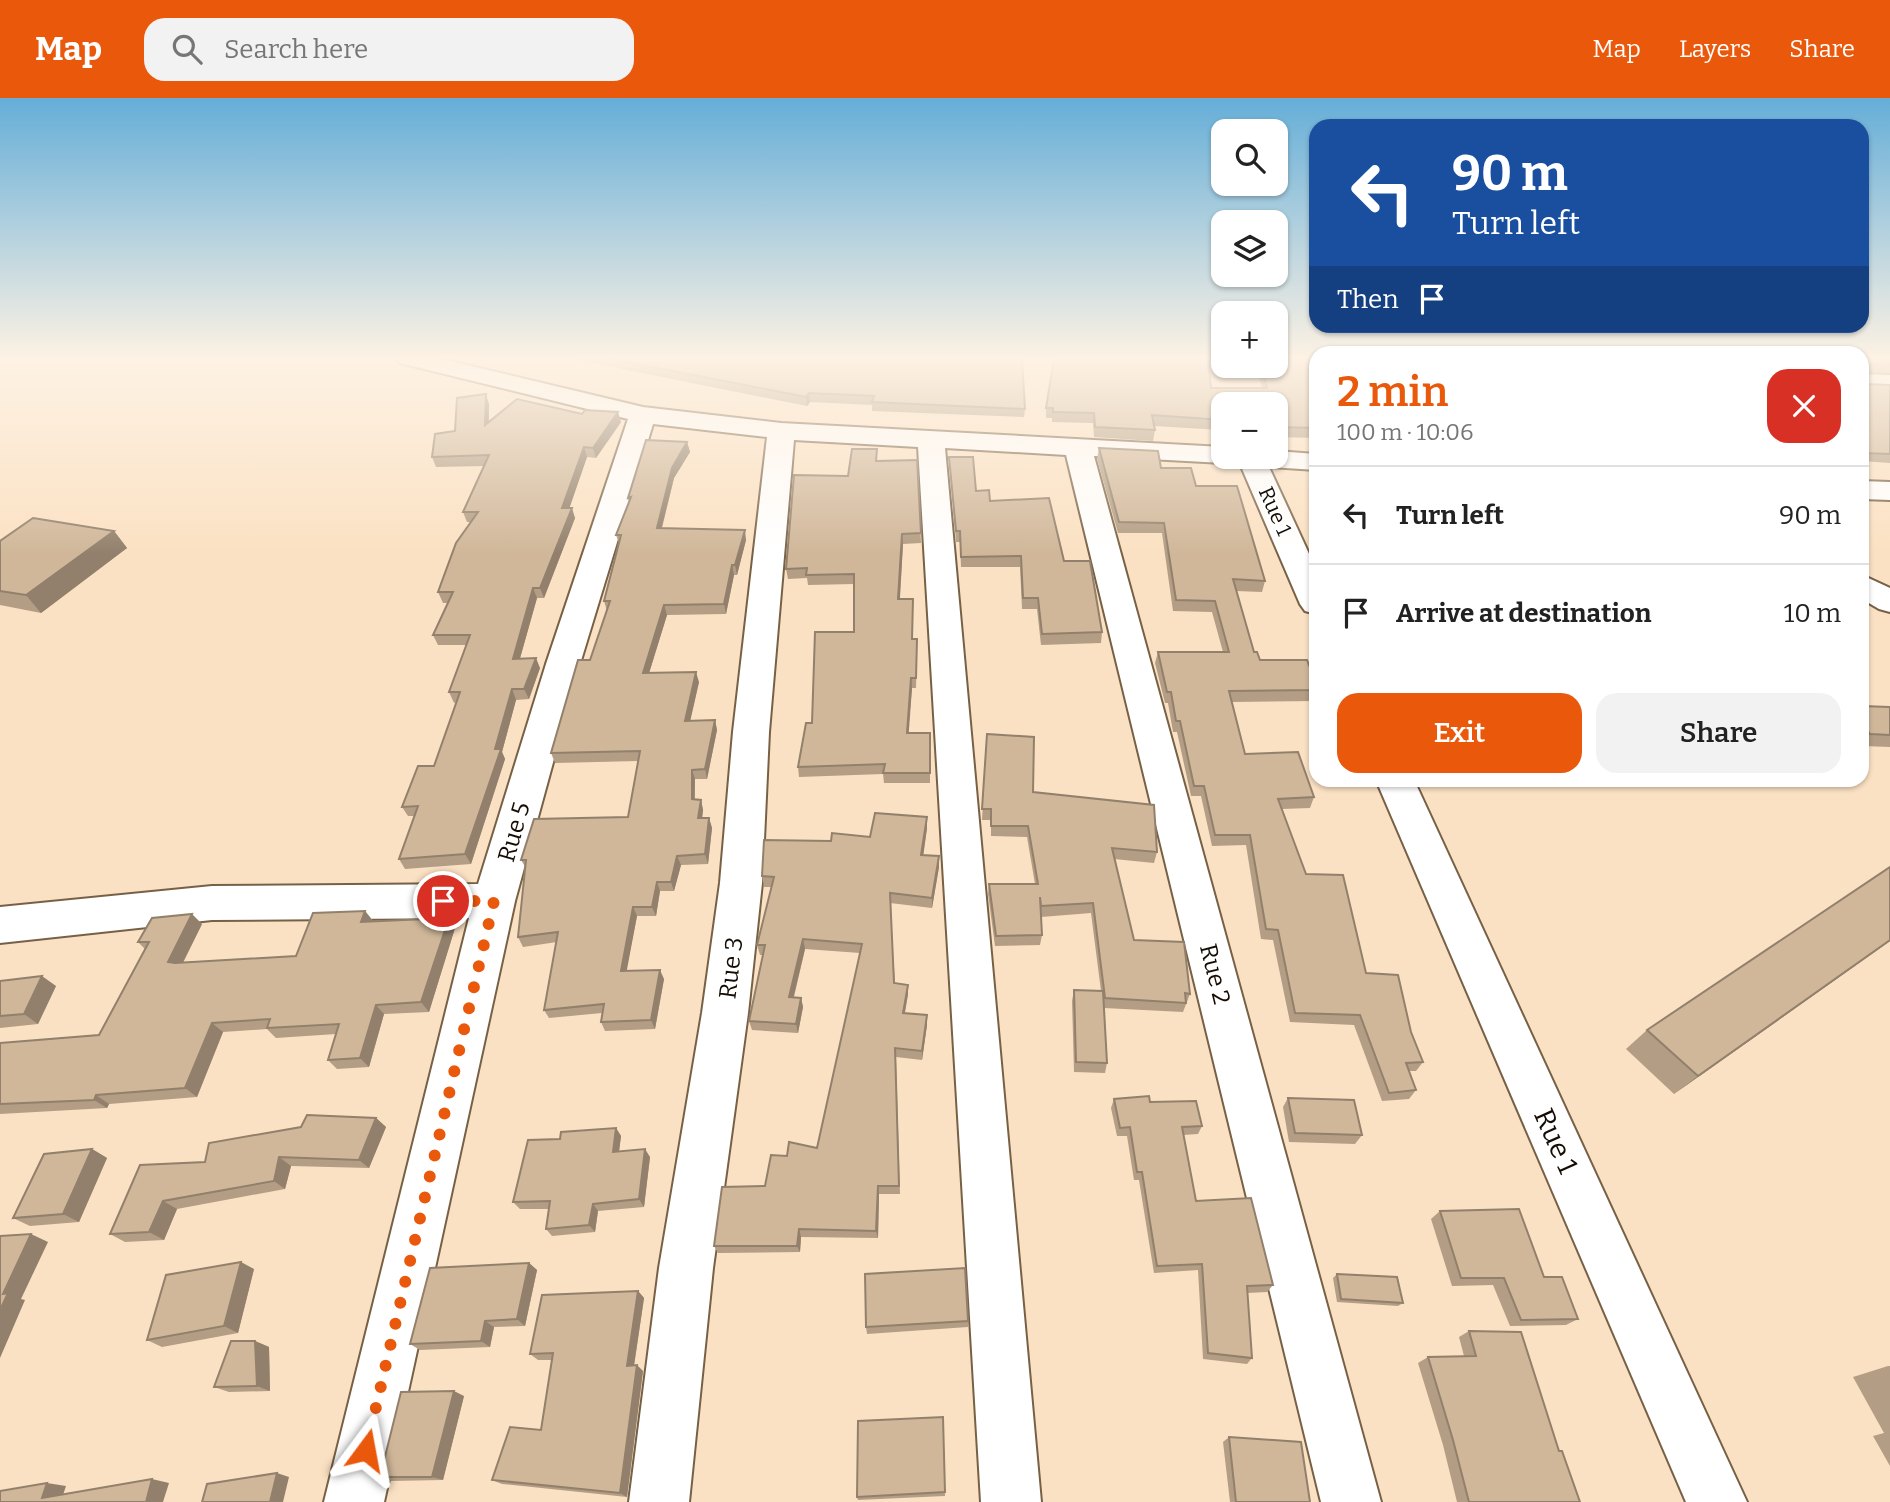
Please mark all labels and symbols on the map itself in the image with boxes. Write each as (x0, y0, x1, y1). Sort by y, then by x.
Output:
street label: Rue 1 (1253, 483, 1297, 540)
street label: Rue 5 (492, 799, 536, 865)
pin (413, 871, 473, 931)
street label: Rue 3 (713, 936, 749, 1000)
street label: Rue 2 (1194, 941, 1236, 1007)
street label: Rue 1 (1527, 1103, 1585, 1179)
position arrow (329, 1413, 403, 1487)

